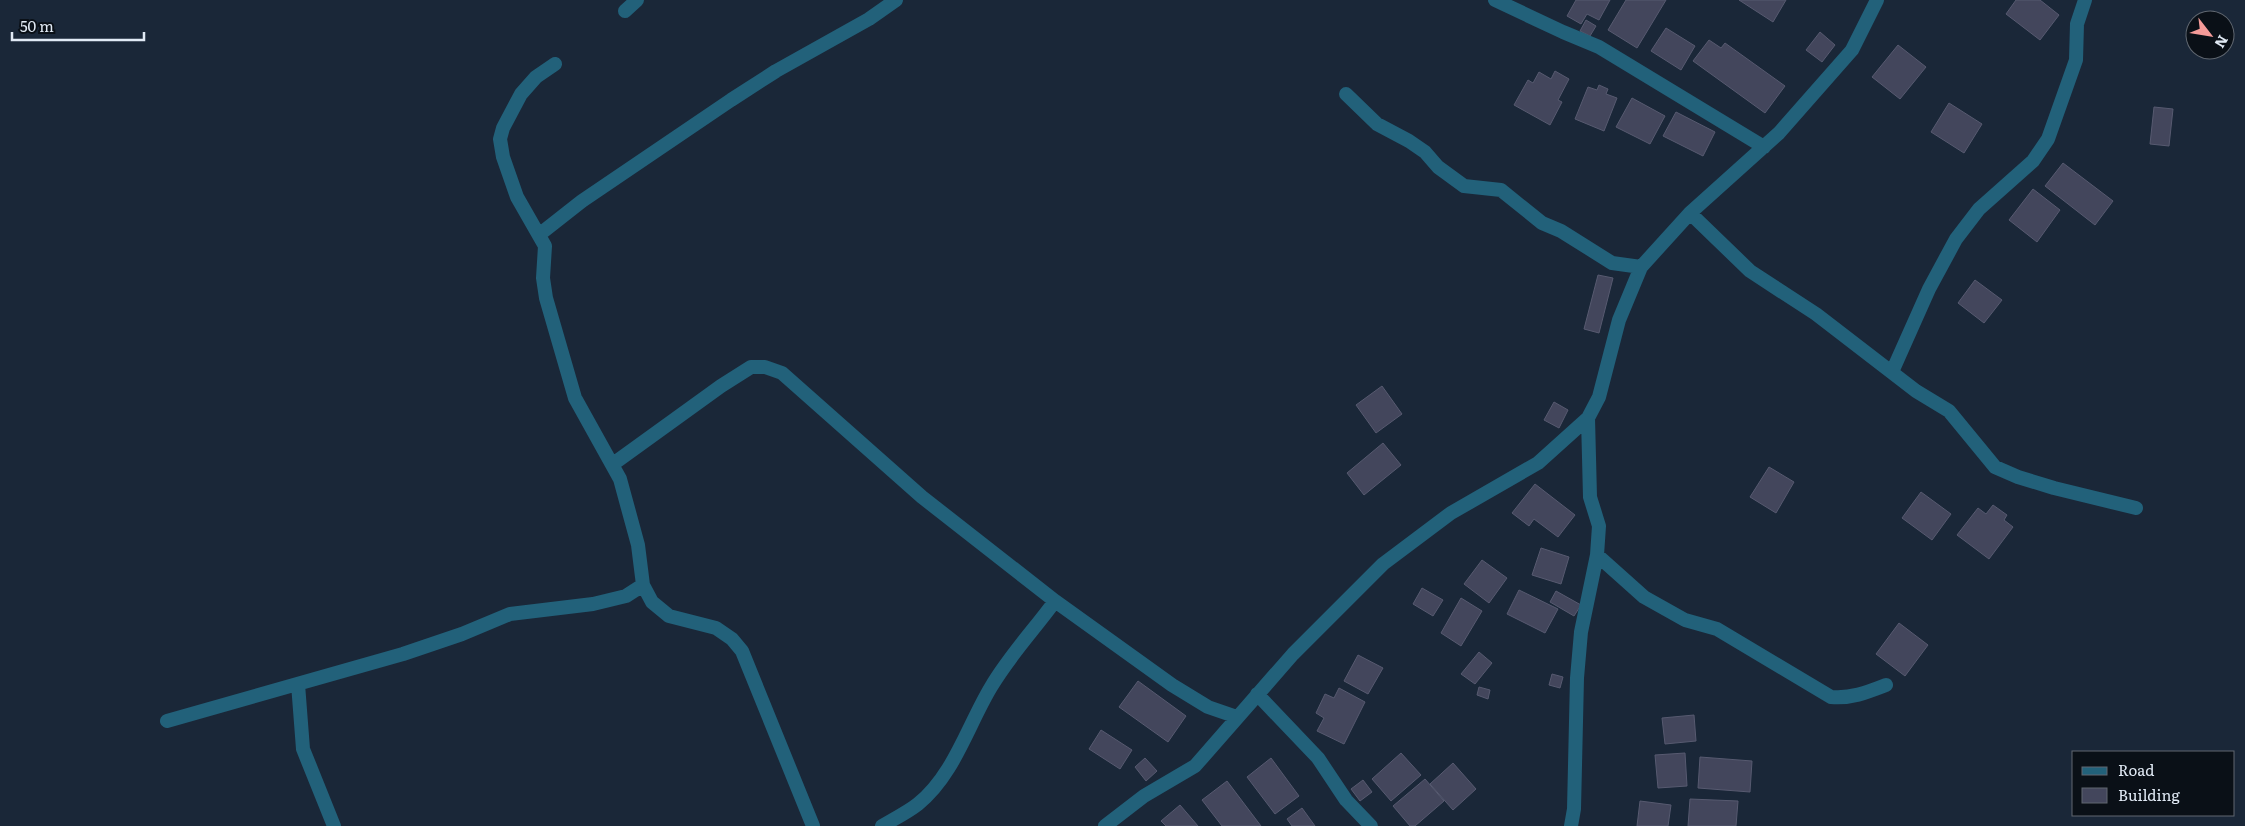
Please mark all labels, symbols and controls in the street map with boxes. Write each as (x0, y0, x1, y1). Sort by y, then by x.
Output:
scale bar (12, 10, 145, 42)
north arrow (2185, 10, 2235, 60)
text: 50 m (20, 14, 54, 37)
text: N (2210, 32, 2234, 53)
legend (2072, 751, 2235, 816)
text: Road (2118, 758, 2154, 781)
text: Building (2118, 783, 2180, 806)

